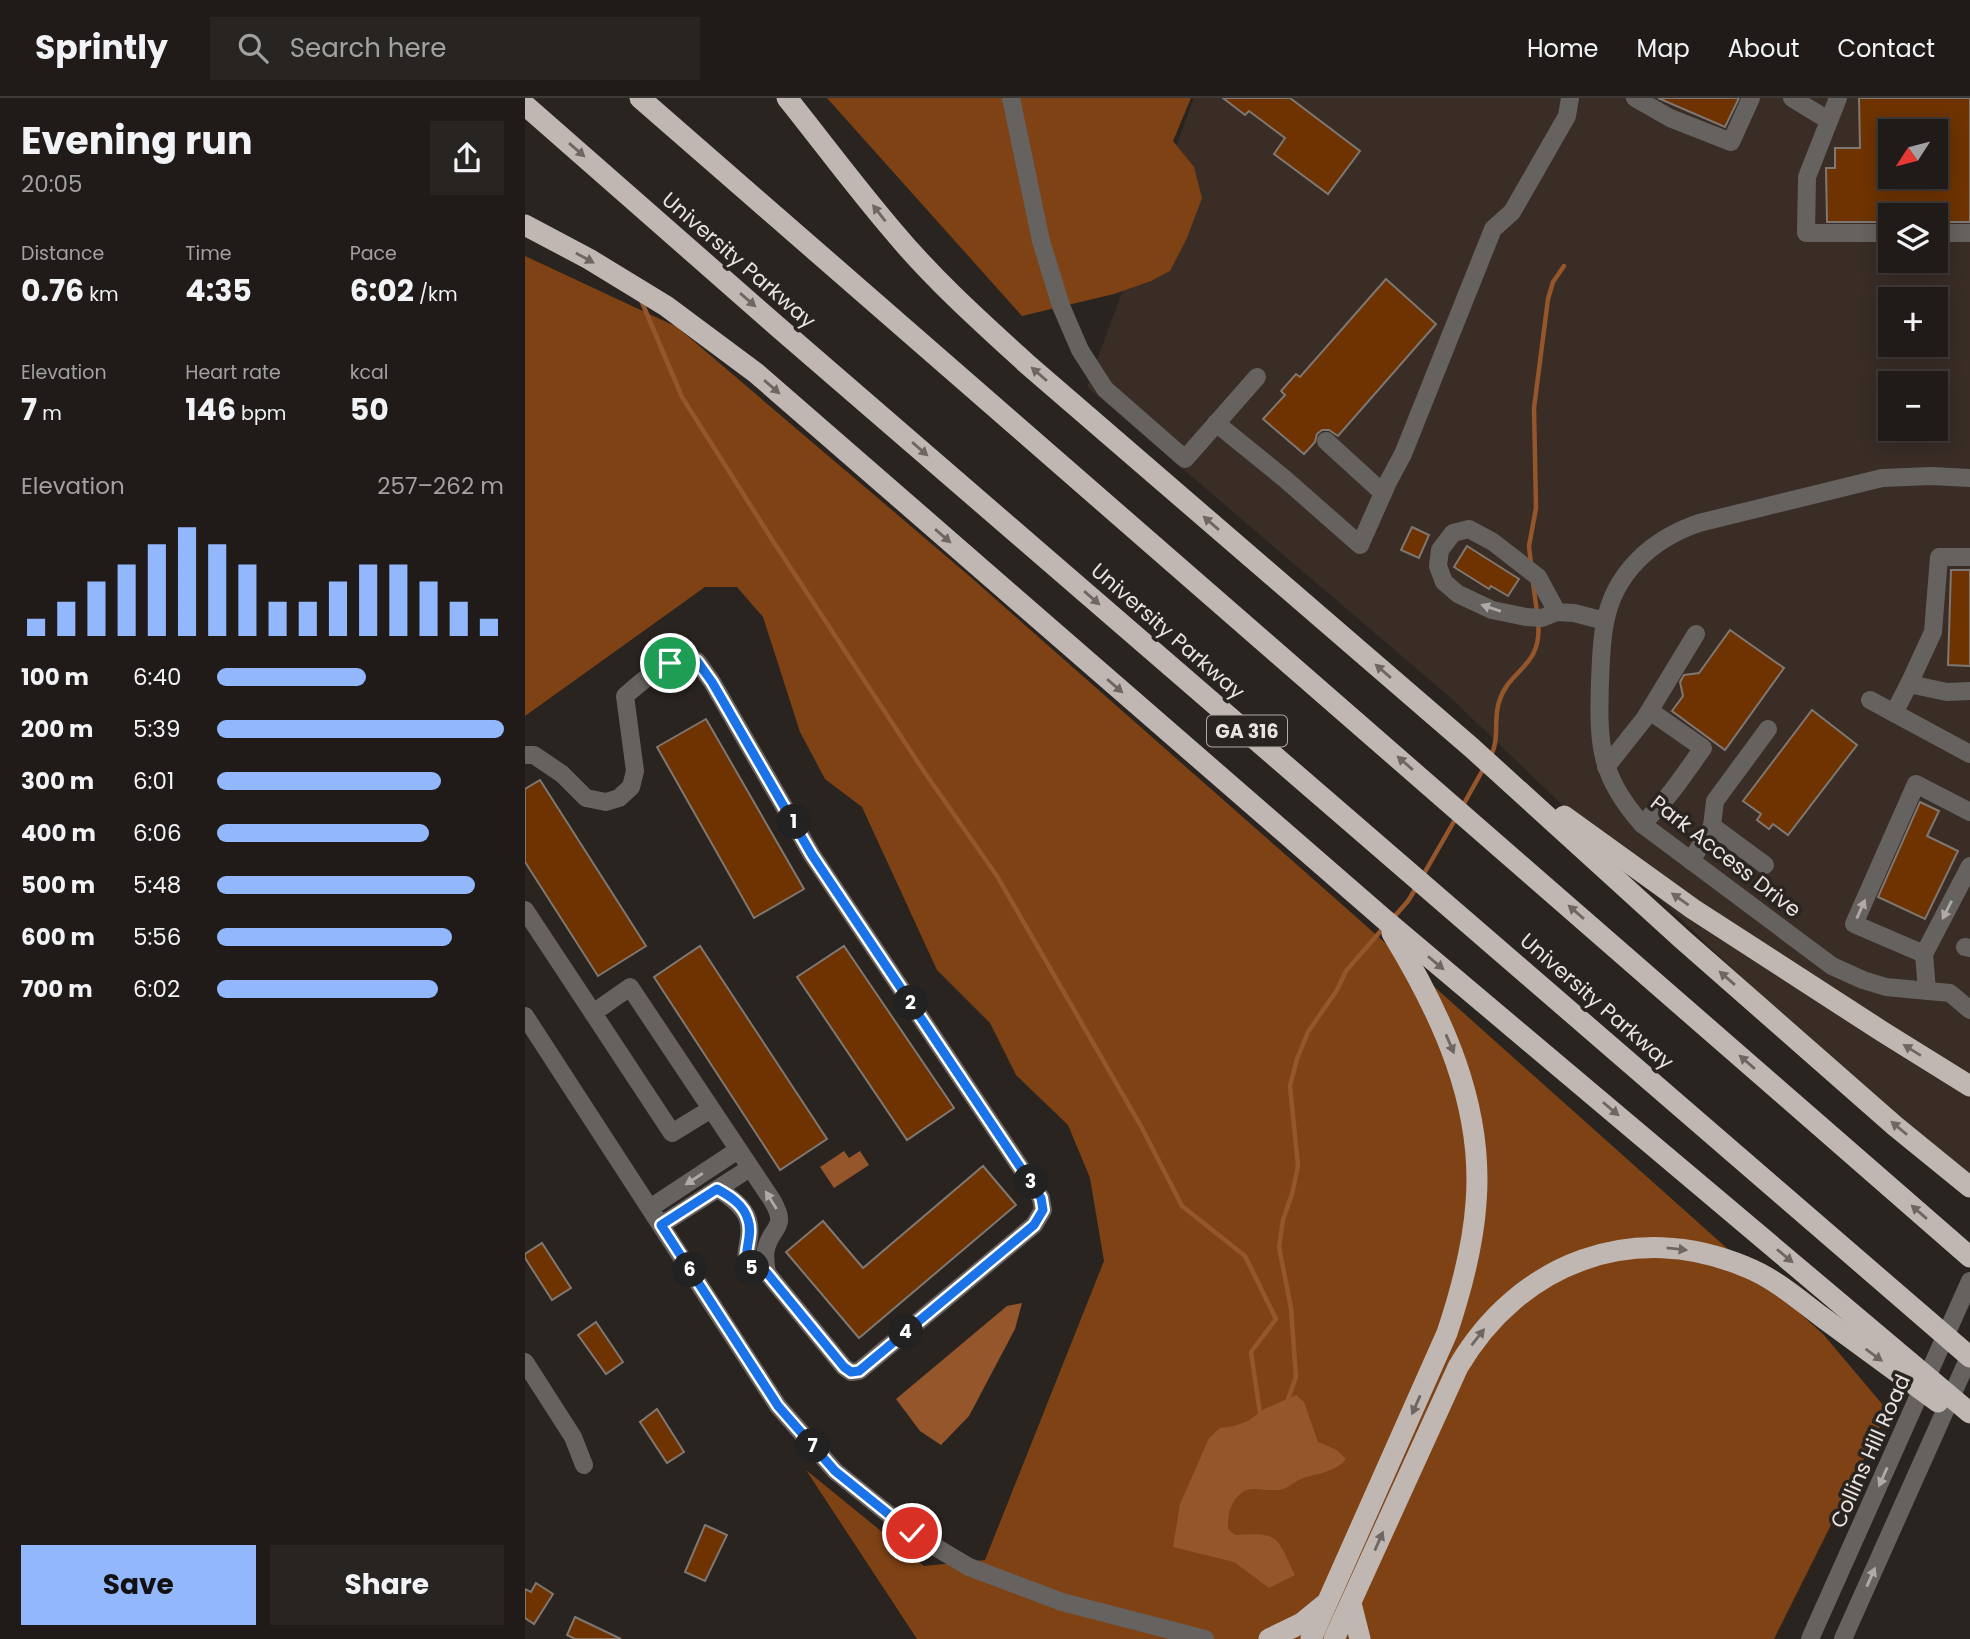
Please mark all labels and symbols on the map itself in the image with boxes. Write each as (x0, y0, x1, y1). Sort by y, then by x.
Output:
north arrow (1878, 119, 1948, 189)
one-way arrow (568, 142, 585, 157)
street label: University Parkway (656, 185, 822, 335)
one-way arrow (872, 204, 886, 222)
one-way arrow (576, 251, 596, 263)
one-way arrow (739, 292, 757, 308)
one-way arrow (1030, 366, 1048, 382)
one-way arrow (763, 379, 781, 395)
one-way arrow (911, 441, 929, 457)
one-way arrow (1202, 515, 1220, 531)
one-way arrow (935, 528, 952, 543)
street label: University Parkway (1085, 556, 1251, 706)
one-way arrow (1083, 590, 1100, 605)
one-way arrow (1480, 603, 1501, 613)
pin (640, 633, 700, 693)
one-way arrow (1375, 664, 1392, 679)
one-way arrow (1106, 677, 1123, 693)
road number: GA 316 (1207, 716, 1287, 746)
one-way arrow (1396, 756, 1413, 771)
street label: Park Access Drive (1645, 788, 1807, 924)
pin: 1 (777, 804, 811, 840)
one-way arrow (1671, 892, 1689, 906)
one-way arrow (1855, 899, 1867, 919)
one-way arrow (1941, 900, 1953, 920)
one-way arrow (1568, 905, 1585, 921)
street label: University Parkway (1514, 926, 1680, 1076)
one-way arrow (1428, 955, 1445, 970)
one-way arrow (1719, 971, 1736, 987)
pin: 2 (893, 986, 929, 1020)
one-way arrow (1445, 1034, 1456, 1055)
one-way arrow (1902, 1044, 1921, 1056)
one-way arrow (1738, 1054, 1756, 1070)
one-way arrow (1601, 1102, 1619, 1117)
one-way arrow (1890, 1121, 1907, 1136)
pin: 3 (1014, 1164, 1049, 1200)
one-way arrow (685, 1172, 703, 1186)
one-way arrow (765, 1190, 778, 1210)
one-way arrow (1910, 1205, 1927, 1220)
one-way arrow (1666, 1244, 1688, 1255)
one-way arrow (1776, 1248, 1793, 1263)
pin: 5 (735, 1250, 769, 1286)
pin: 6 (673, 1252, 707, 1288)
pin: 4 (889, 1314, 923, 1350)
one-way arrow (1471, 1328, 1486, 1346)
one-way arrow (1865, 1348, 1883, 1362)
street label: Collins Hill Road (1823, 1370, 1917, 1532)
one-way arrow (1410, 1395, 1422, 1415)
pin: 7 (795, 1428, 831, 1464)
one-way arrow (1877, 1467, 1889, 1487)
pin (882, 1503, 942, 1563)
one-way arrow (1373, 1531, 1385, 1551)
one-way arrow (1865, 1567, 1877, 1587)

